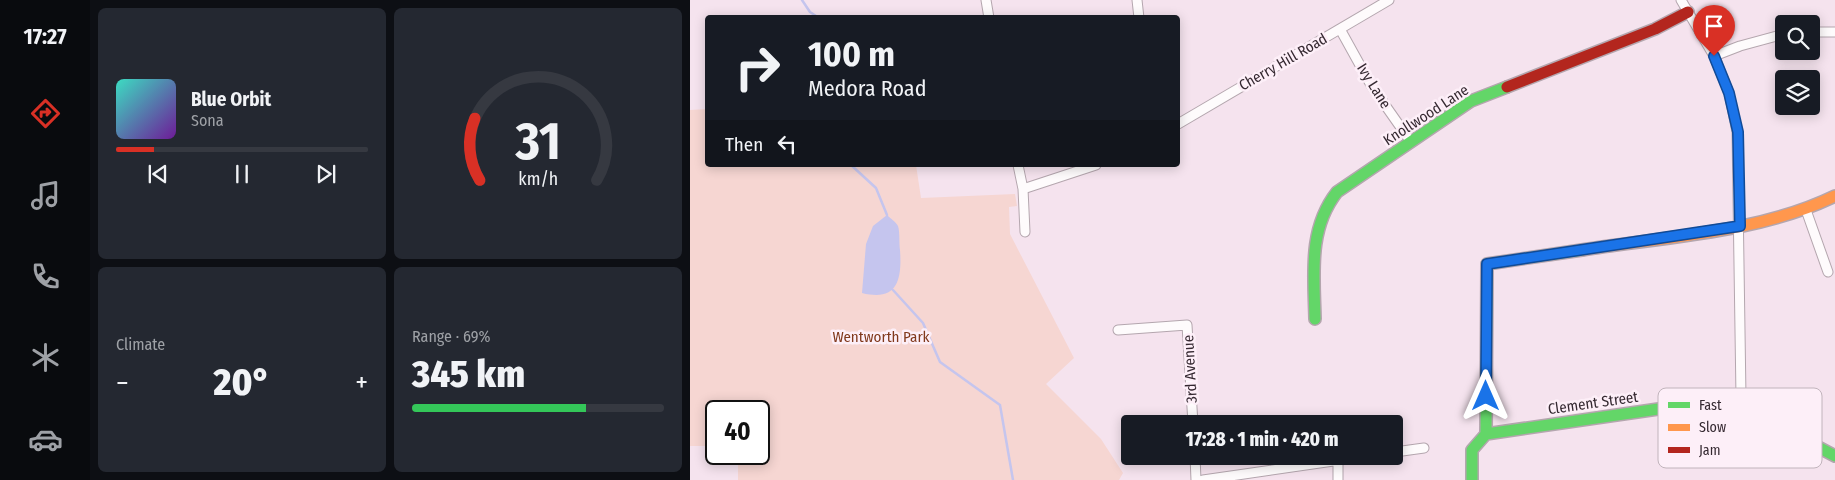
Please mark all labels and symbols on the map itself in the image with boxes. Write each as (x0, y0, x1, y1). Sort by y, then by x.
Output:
pin (1693, 5, 1735, 56)
street label: Cherry Hill Road (1236, 29, 1330, 95)
street label: Ivy Lane (1353, 60, 1395, 112)
street label: Knollwood Lane (1380, 81, 1472, 149)
park label: Wentworth Park (832, 328, 930, 346)
street label: 3rd Avenue (1179, 334, 1201, 404)
position arrow (1459, 369, 1511, 421)
street label: Clement Street (1547, 388, 1639, 418)
legend (1658, 388, 1822, 468)
text: Fast (1699, 397, 1722, 414)
speed limit sign: 40 (705, 400, 770, 465)
text: Slow (1699, 419, 1726, 436)
text: Jam (1699, 442, 1720, 459)

